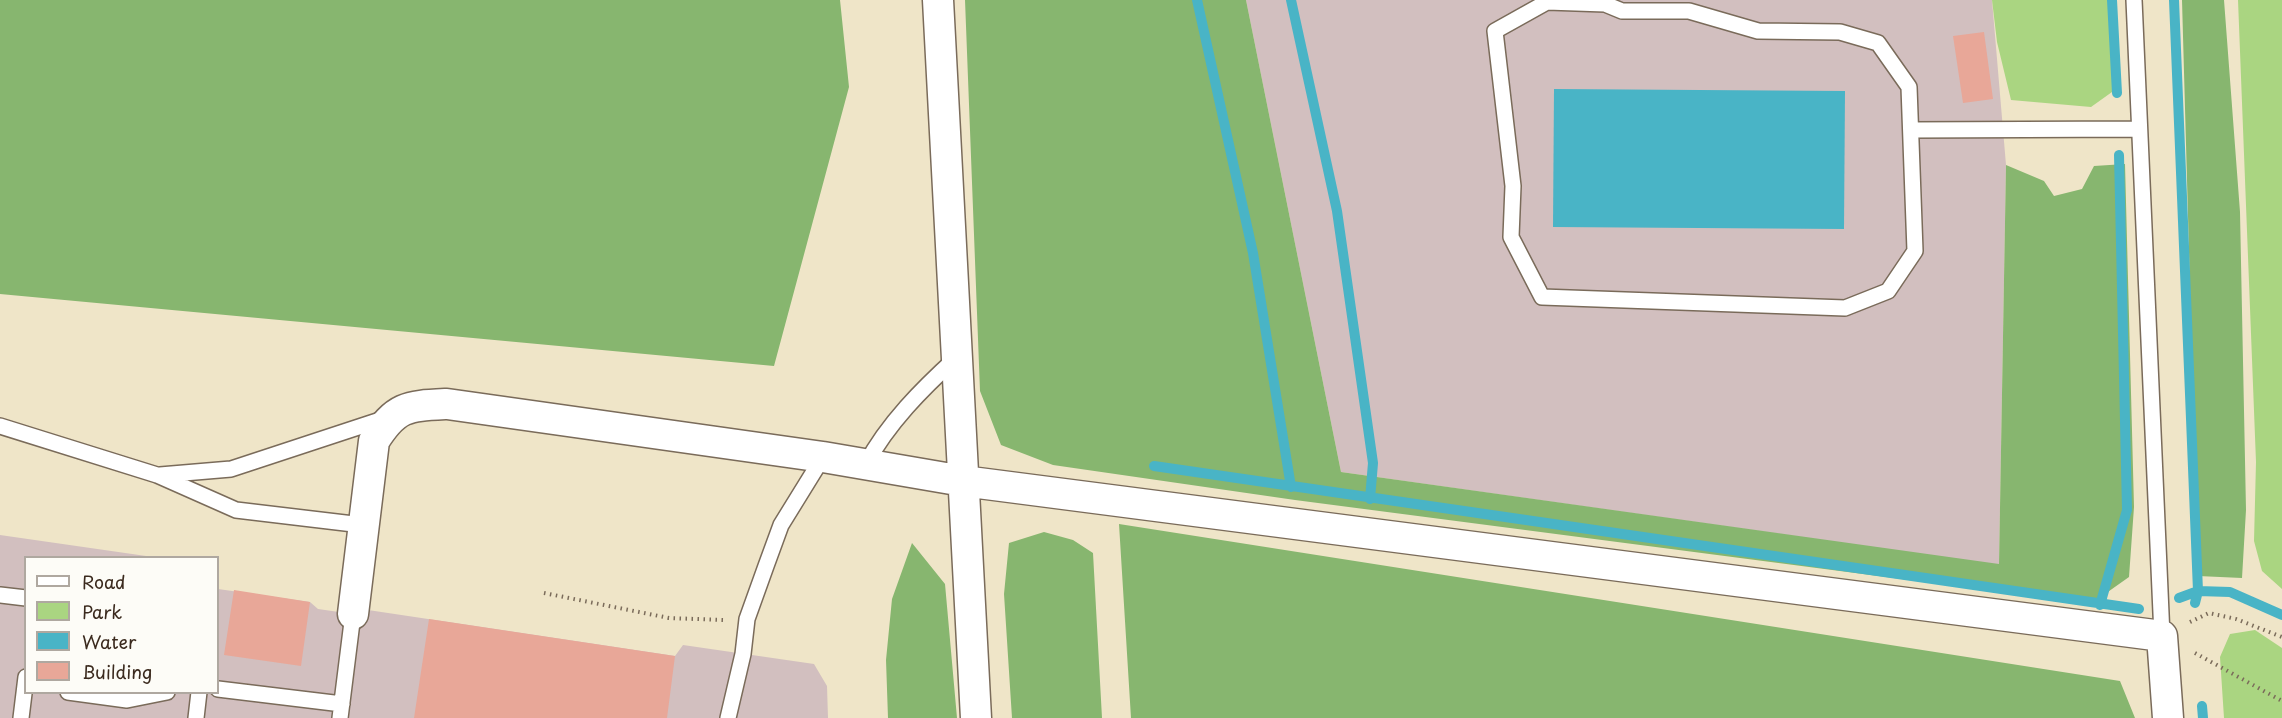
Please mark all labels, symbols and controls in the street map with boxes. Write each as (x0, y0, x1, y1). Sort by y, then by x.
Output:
legend (24, 556, 219, 694)
text: Road (82, 568, 126, 595)
text: Park (82, 598, 122, 625)
text: Water (82, 628, 136, 655)
text: Building (82, 658, 152, 685)

